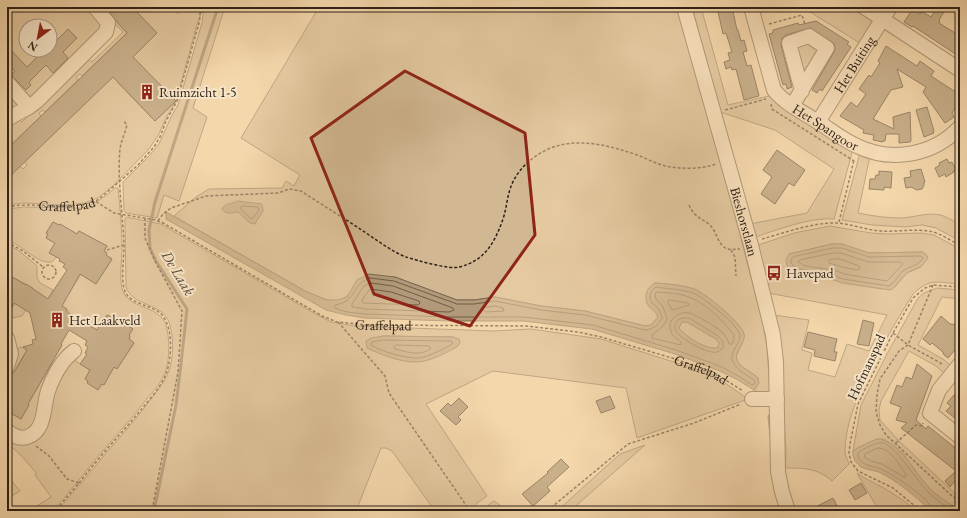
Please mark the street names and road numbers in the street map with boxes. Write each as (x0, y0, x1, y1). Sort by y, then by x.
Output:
street label: Het Buiting (829, 32, 879, 96)
street label: Het Spangoor (789, 99, 862, 155)
street label: Bieshorstlaan (726, 185, 763, 259)
street label: Graffelpad (38, 192, 98, 215)
street label: Graffelpad (354, 315, 413, 334)
street label: Hofmanspad (843, 330, 889, 403)
street label: Graffelpad (672, 350, 732, 389)

